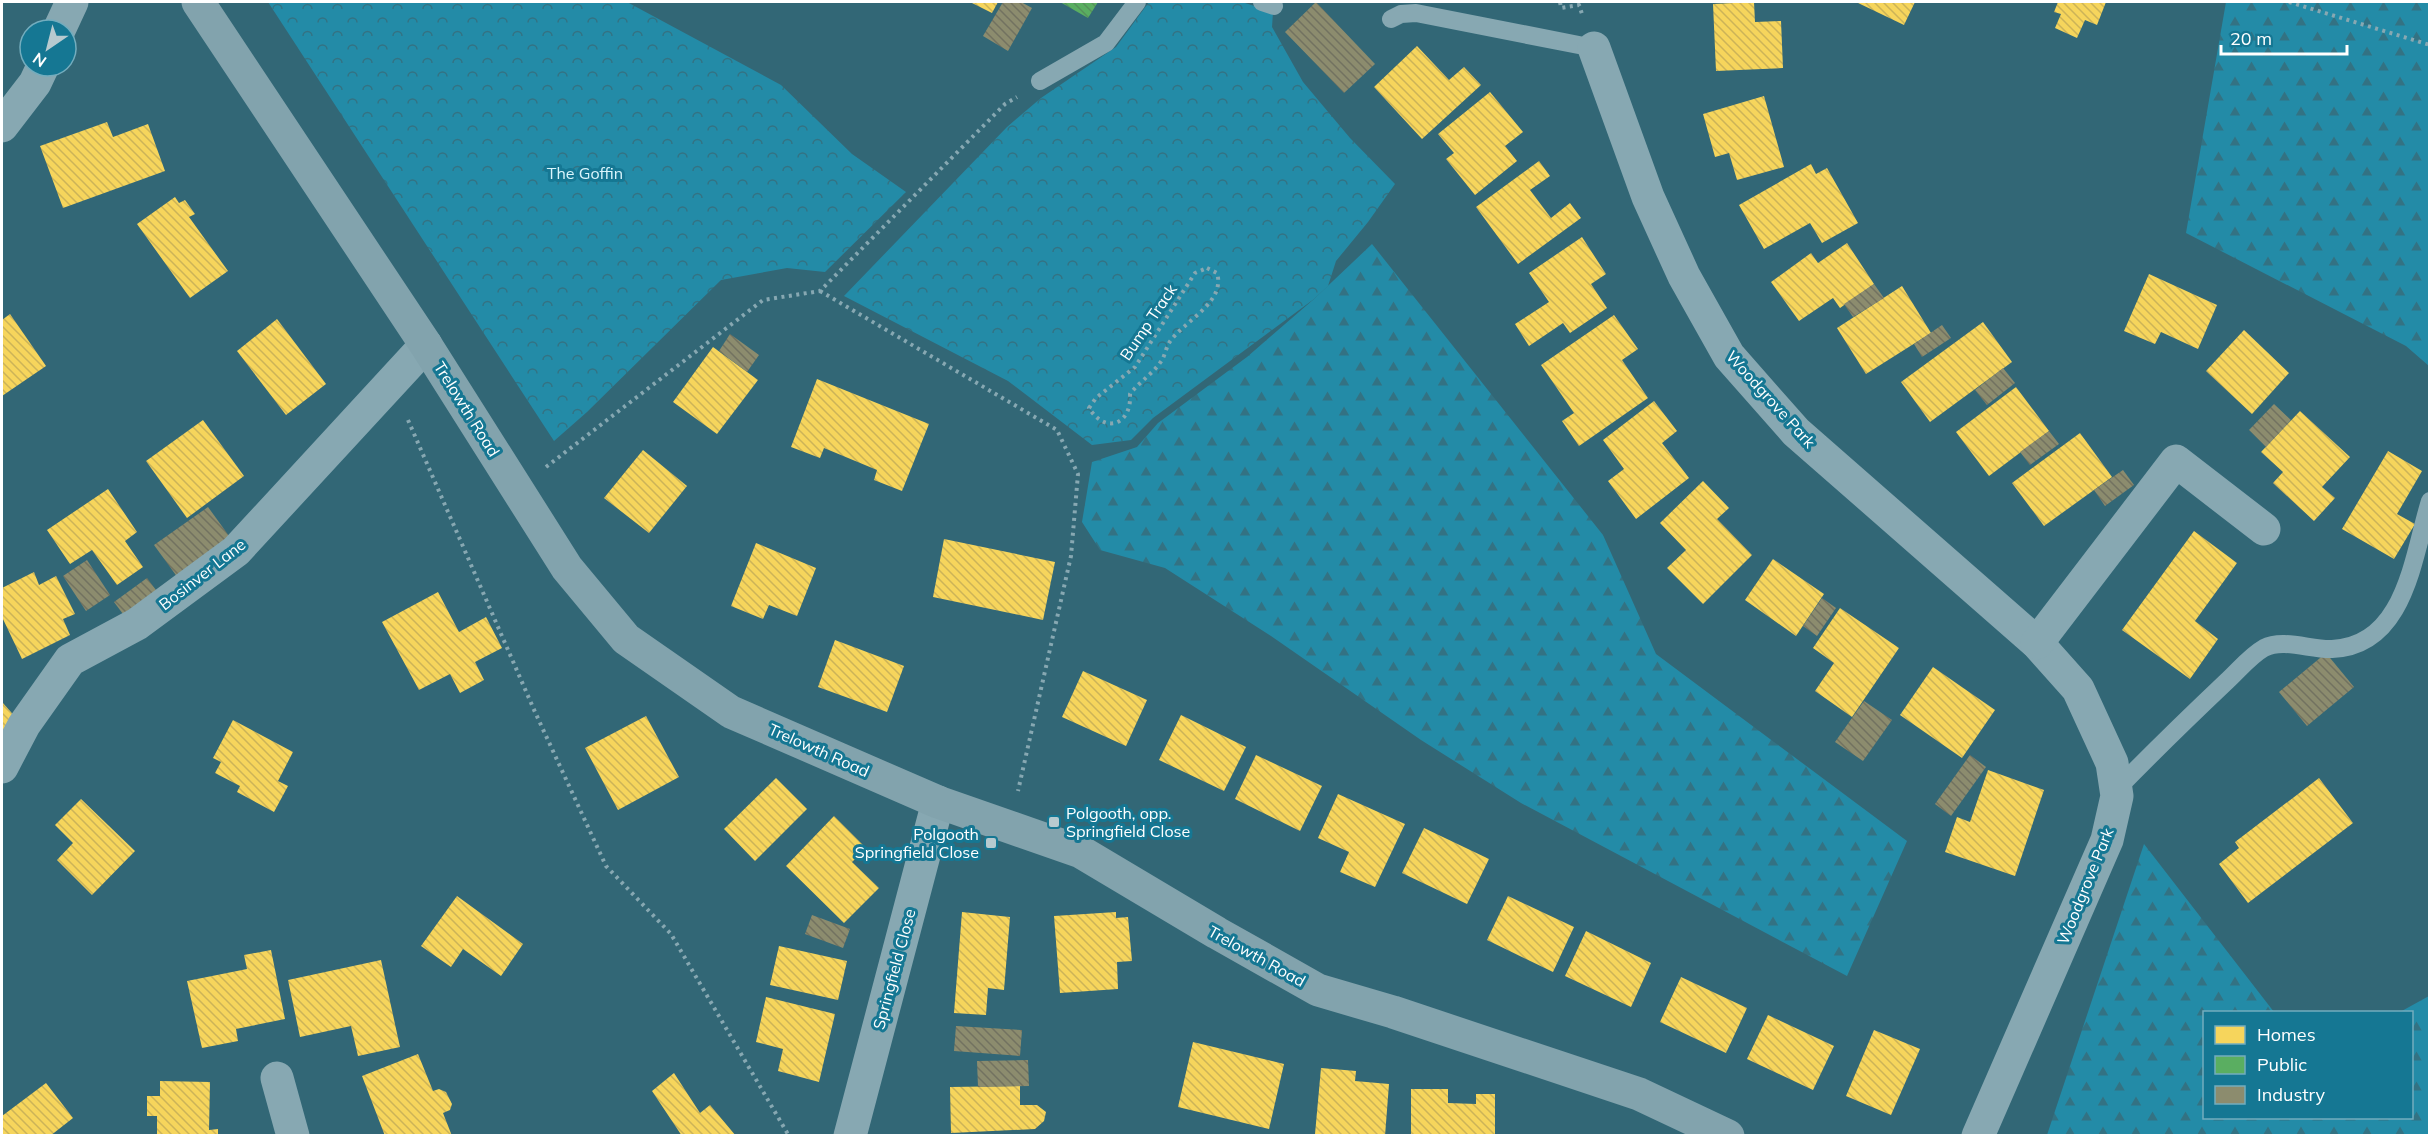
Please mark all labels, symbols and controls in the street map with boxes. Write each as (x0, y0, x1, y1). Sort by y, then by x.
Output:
north arrow (18, 18, 78, 78)
scale bar (2221, 18, 2347, 56)
text: 20 m (2230, 27, 2272, 50)
text: N (29, 49, 50, 72)
park label: The Goffin (547, 163, 623, 183)
street label: Bump Track (1115, 279, 1181, 364)
street label: Woodgrove Park (1722, 346, 1820, 452)
street label: Trelowth Road (430, 358, 504, 460)
street label: Bosinver Lane (155, 534, 249, 614)
street label: Trelowth Road (766, 719, 872, 781)
place label: Polgooth, opp. Springfield Close (1066, 803, 1190, 841)
marker: Polgooth, opp. Springfield Close (1047, 815, 1061, 829)
place label: Polgooth Springfield Close (855, 824, 979, 862)
street label: Woodgrove Park (2052, 824, 2118, 947)
marker: Polgooth Springfield Close (984, 836, 998, 850)
street label: Springfield Close (868, 906, 920, 1032)
street label: Trelowth Road (1205, 921, 1309, 991)
legend (2203, 1011, 2413, 1119)
text: Homes (2257, 1023, 2316, 1046)
text: Public (2257, 1053, 2307, 1076)
text: Industry (2257, 1083, 2326, 1106)

